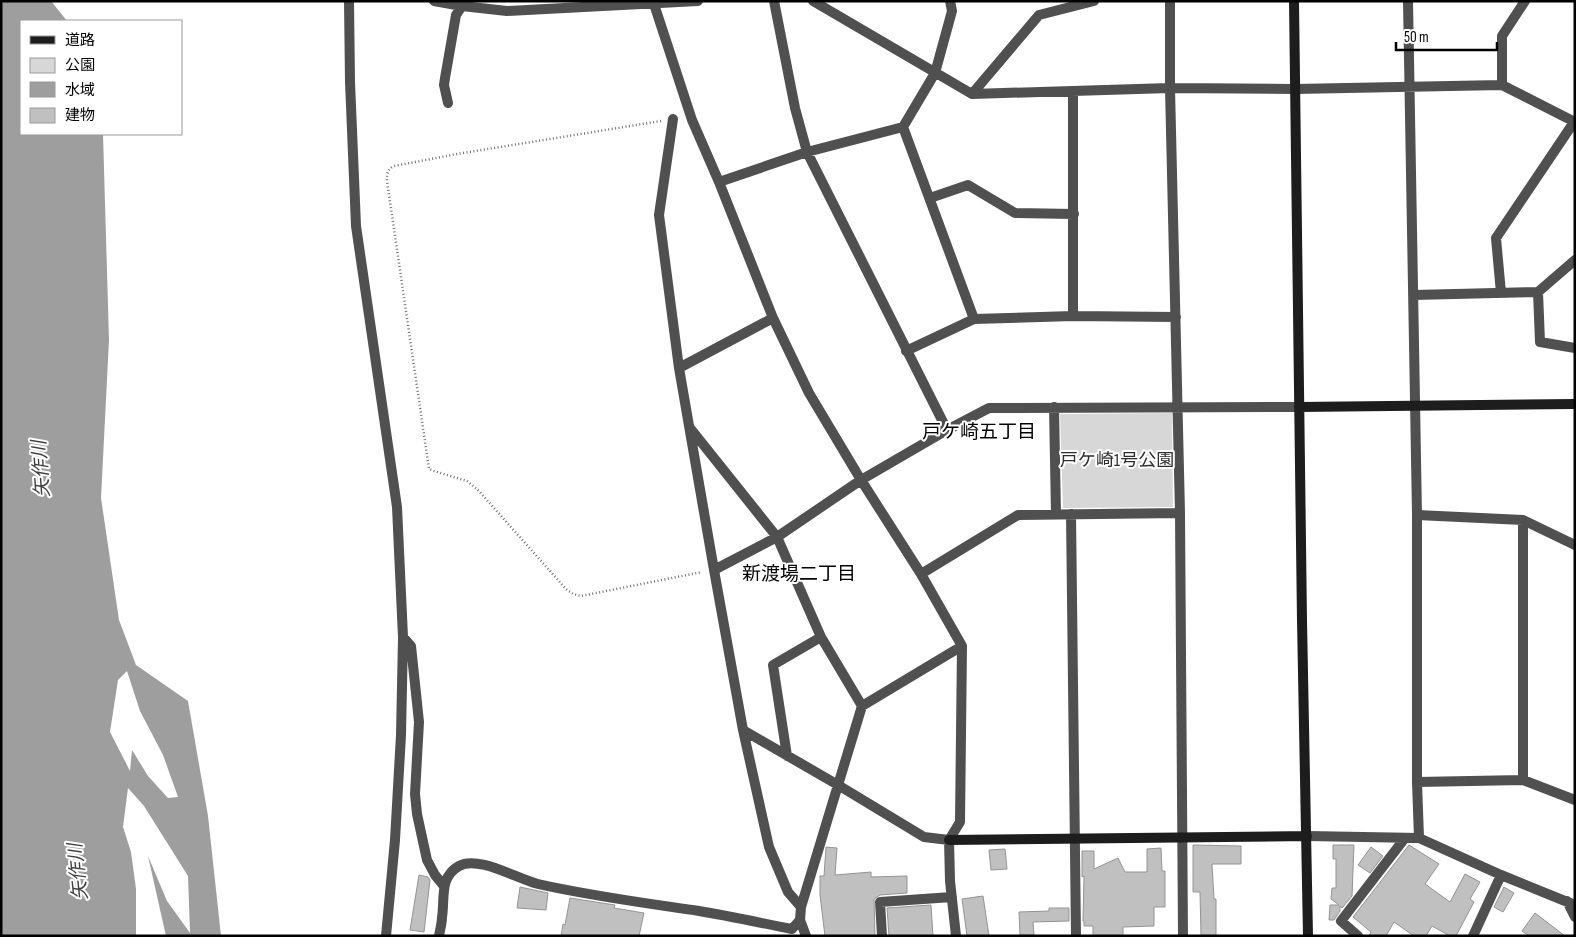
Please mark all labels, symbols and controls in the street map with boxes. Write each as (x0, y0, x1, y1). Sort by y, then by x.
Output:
legend (20, 20, 182, 135)
scale bar (1396, 20, 1497, 52)
text: 50 m (1404, 28, 1429, 47)
text: 道路 (65, 31, 95, 50)
text: 公園 (65, 56, 95, 75)
text: 水域 (65, 81, 95, 100)
text: 建物 (65, 106, 95, 125)
district label: 戸ケ崎五丁目 (922, 421, 1036, 444)
water label: 矢作川 (28, 438, 55, 498)
park label: 戸ケ崎1号公園 (1060, 450, 1174, 471)
district label: 新渡場二丁目 (742, 563, 856, 586)
water label: 矢作川 (64, 840, 93, 901)

